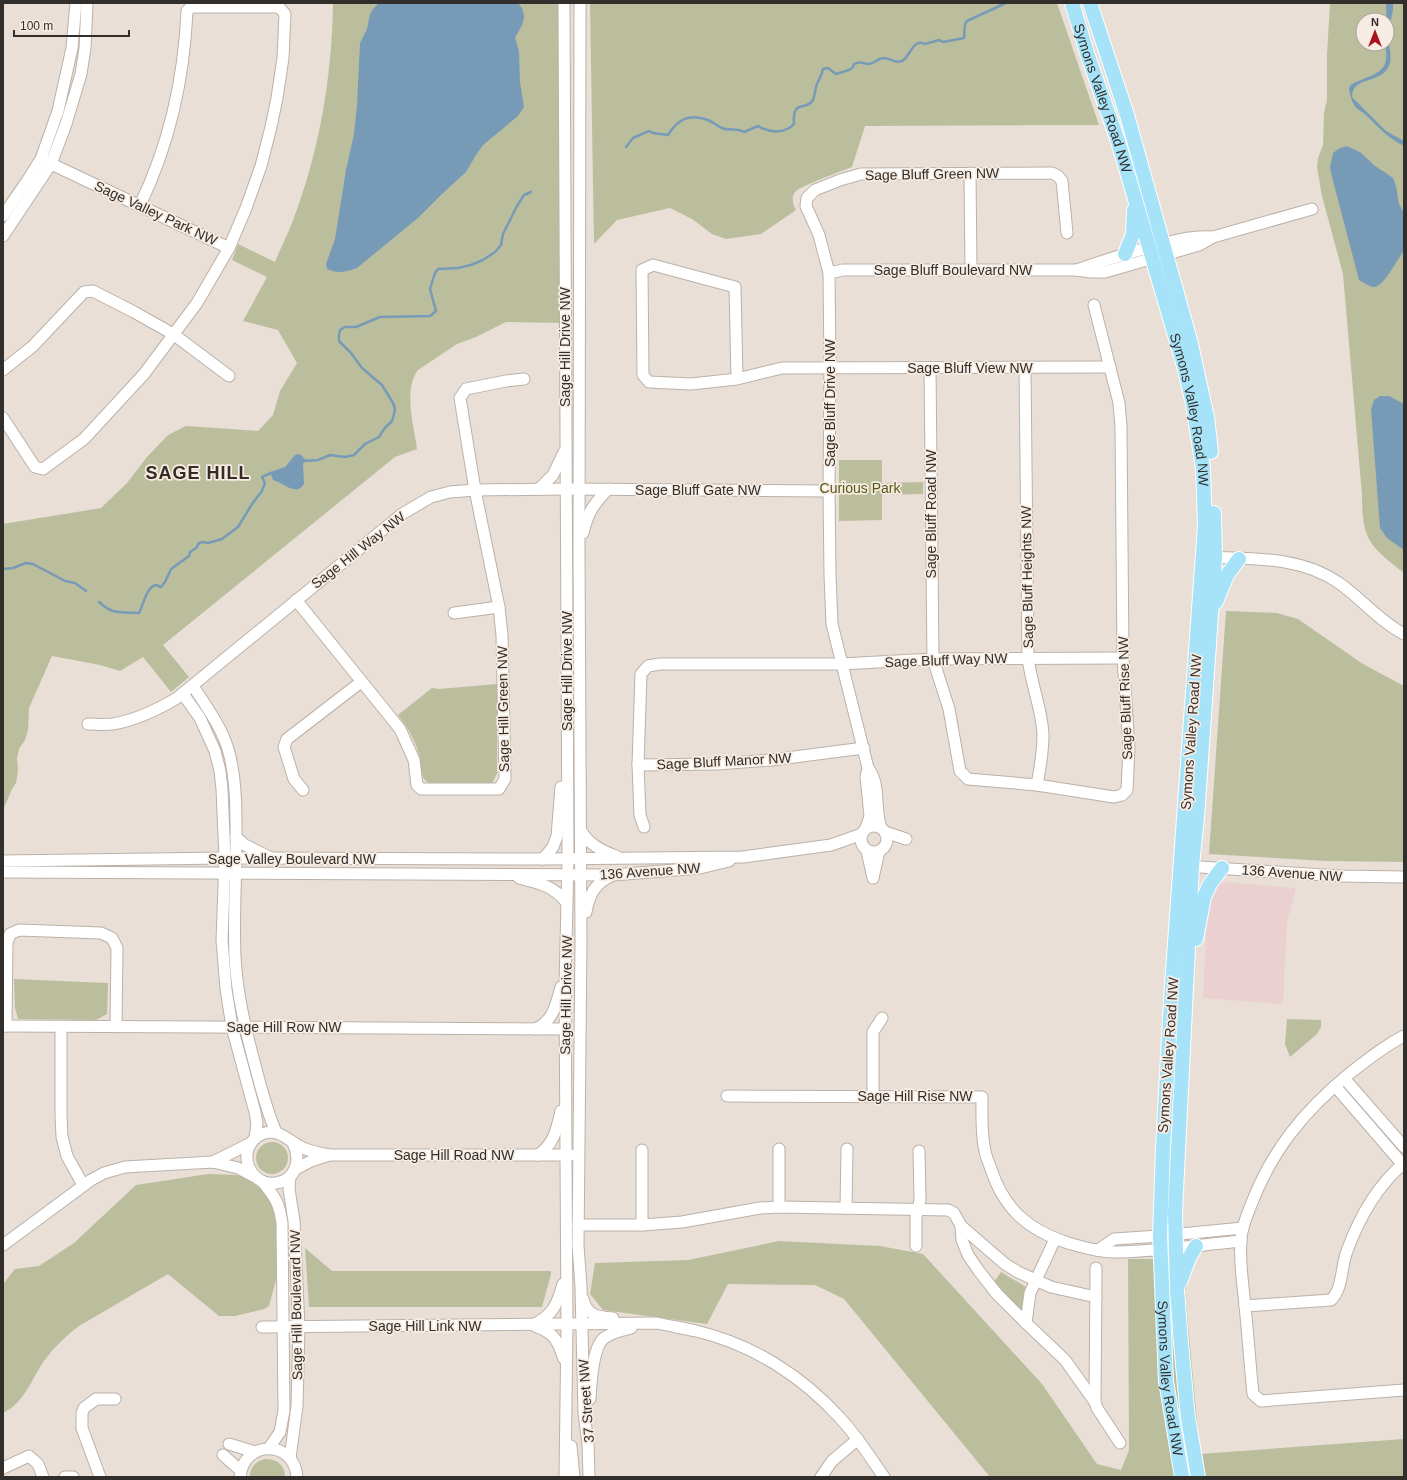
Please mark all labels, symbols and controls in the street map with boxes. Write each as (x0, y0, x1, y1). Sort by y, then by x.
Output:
scale bar (14, 12, 129, 38)
north arrow (1355, 12, 1395, 52)
text: N (1371, 16, 1379, 28)
text: 100 m (20, 19, 53, 33)
street label: Symons Valley Road NW (1071, 22, 1135, 175)
street label: Sage Bluff Green NW (865, 165, 1000, 183)
street label: Sage Valley Park NW (92, 178, 221, 249)
street label: Sage Bluff Boulevard NW (874, 262, 1033, 278)
street label: Sage Hill Drive NW (557, 286, 573, 407)
street label: Symons Valley Road NW (1167, 331, 1212, 487)
street label: Sage Bluff Drive NW (822, 338, 838, 467)
street label: Sage Bluff View NW (907, 360, 1034, 376)
street label: Sage Bluff Road NW (923, 449, 939, 578)
district label: SAGE HILL (145, 463, 251, 483)
park label: Curious Park (820, 480, 901, 496)
street label: Sage Bluff Gate NW (635, 482, 762, 498)
street label: Sage Bluff Heights NW (1018, 505, 1036, 649)
street label: Sage Hill Way NW (308, 508, 409, 592)
street label: Sage Hill Drive NW (559, 610, 575, 731)
street label: Sage Bluff Rise NW (1115, 635, 1135, 760)
street label: Sage Hill Green NW (494, 645, 512, 772)
street label: Sage Bluff Way NW (884, 650, 1008, 670)
street label: Symons Valley Road NW (1178, 653, 1204, 810)
street label: Sage Bluff Manor NW (656, 749, 793, 773)
street label: Sage Valley Boulevard NW (208, 851, 377, 867)
street label: 136 Avenue NW (599, 859, 702, 883)
street label: 136 Avenue NW (1241, 861, 1344, 885)
street label: Sage Hill Drive NW (557, 934, 575, 1055)
street label: Symons Valley Road NW (1155, 976, 1181, 1133)
street label: Sage Hill Row NW (226, 1019, 342, 1035)
street label: Sage Hill Rise NW (857, 1088, 973, 1104)
street label: Sage Hill Road NW (394, 1147, 515, 1163)
street label: Sage Hill Boulevard NW (287, 1229, 305, 1380)
street label: Symons Valley Road NW (1155, 1300, 1186, 1458)
street label: Sage Hill Link NW (369, 1318, 482, 1334)
street label: 37 Street NW (575, 1358, 597, 1443)

